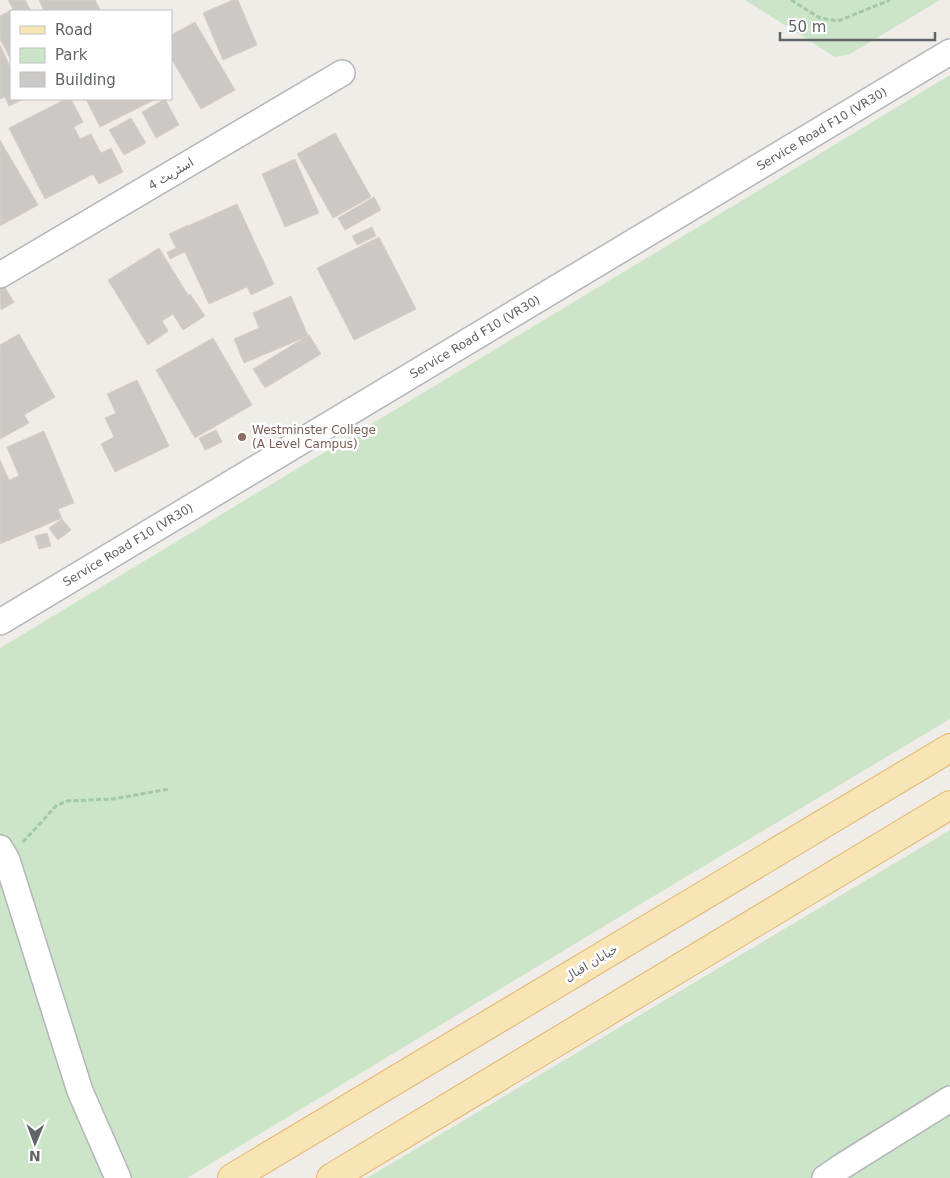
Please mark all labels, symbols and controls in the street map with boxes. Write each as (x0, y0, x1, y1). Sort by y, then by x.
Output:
legend (10, 10, 172, 100)
scale bar (780, 10, 935, 42)
text: 50 m (788, 18, 826, 36)
text: Road (55, 21, 93, 39)
text: Park (55, 46, 88, 64)
text: Building (55, 71, 116, 89)
street label: Service Road F10 (VR30) (754, 85, 890, 173)
street label: اسٹریٹ 4 (146, 155, 197, 194)
street label: Service Road F10 (VR30) (407, 293, 543, 381)
place label: Westminster College (A Level Campus) (252, 423, 376, 451)
marker: Westminster College (A Level Campus) (236, 431, 248, 443)
street label: Service Road F10 (VR30) (60, 501, 196, 589)
street label: خیابان اقبال (562, 942, 620, 984)
north arrow (10, 1118, 60, 1168)
text: N (29, 1148, 41, 1164)

